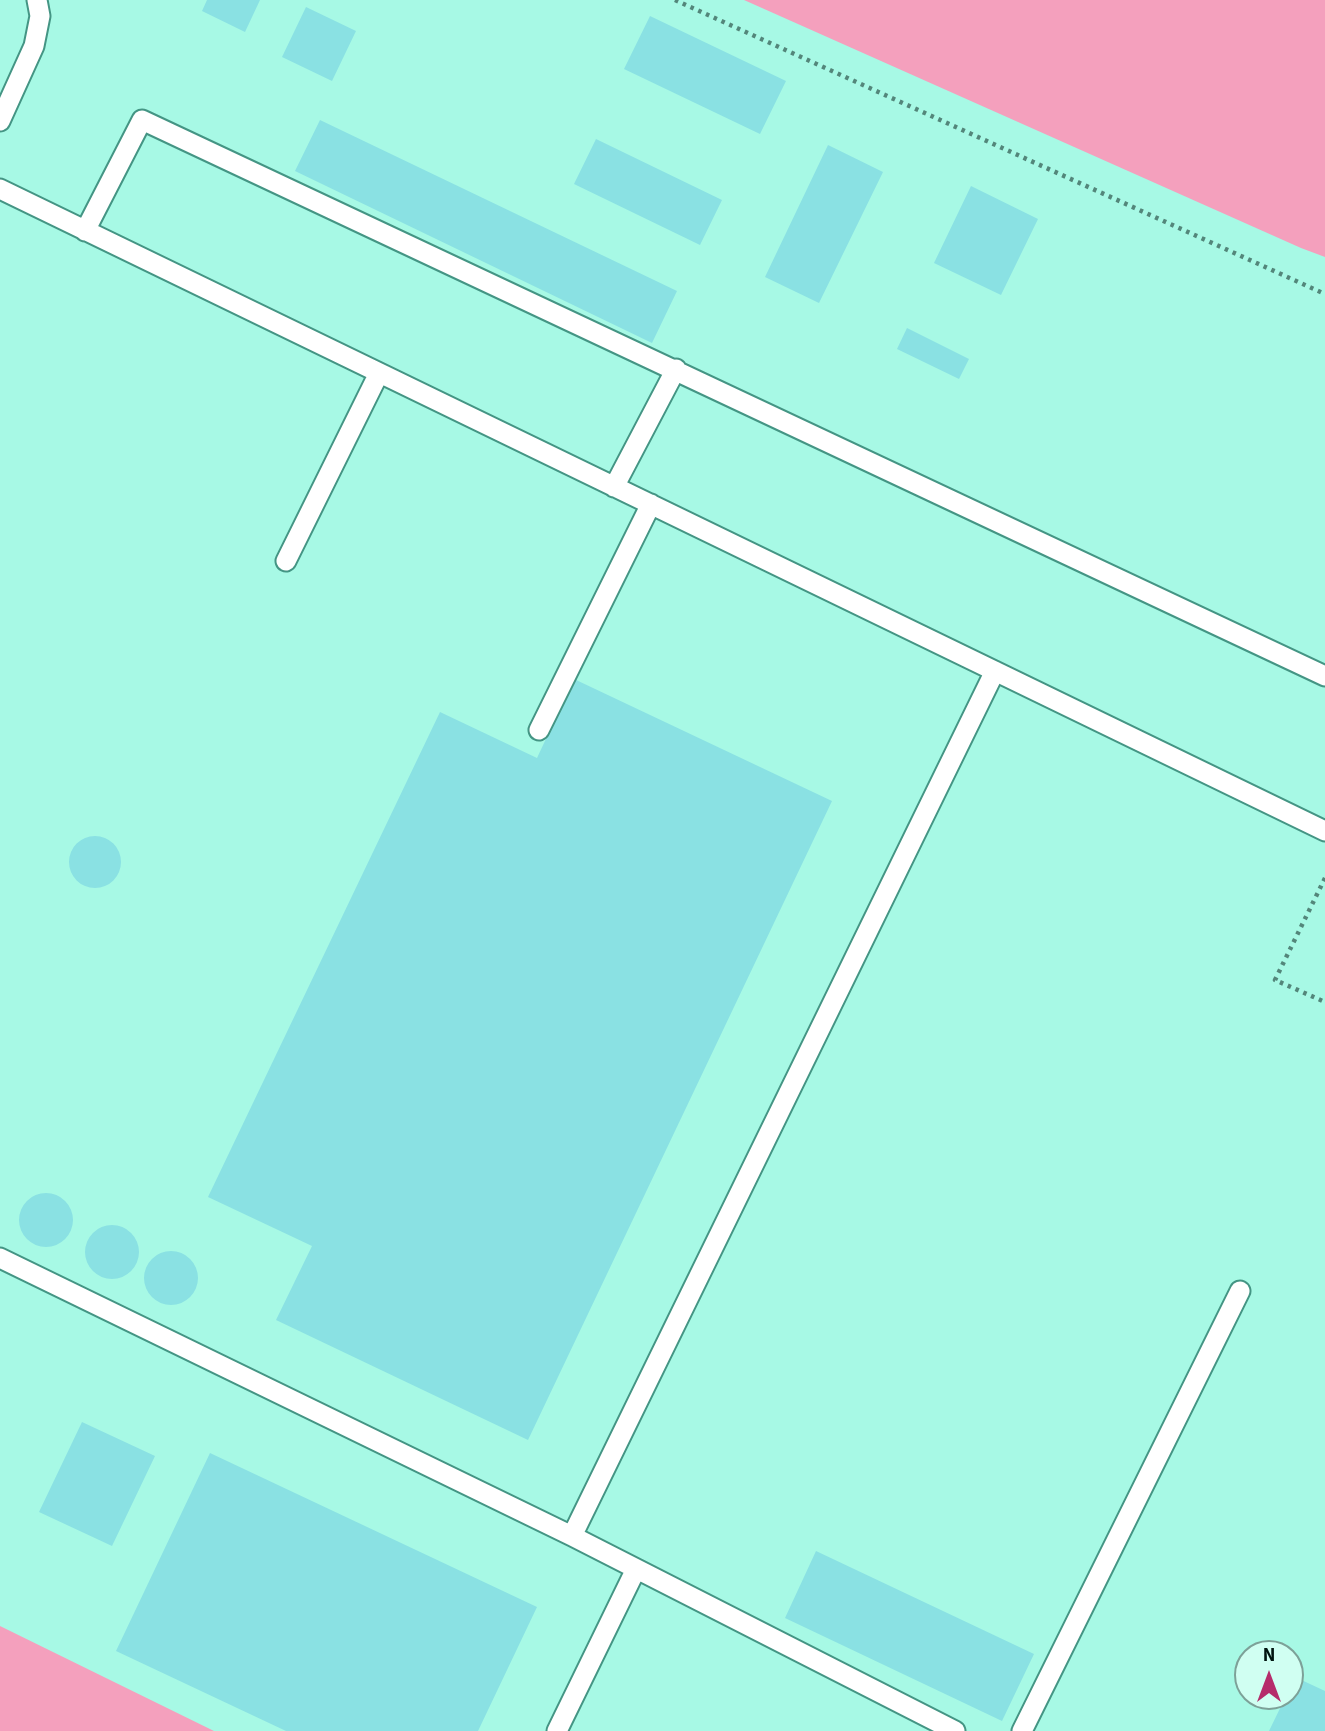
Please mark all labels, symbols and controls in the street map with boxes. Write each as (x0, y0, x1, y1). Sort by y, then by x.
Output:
north arrow (1234, 1640, 1304, 1710)
text: N (1263, 1642, 1275, 1669)

